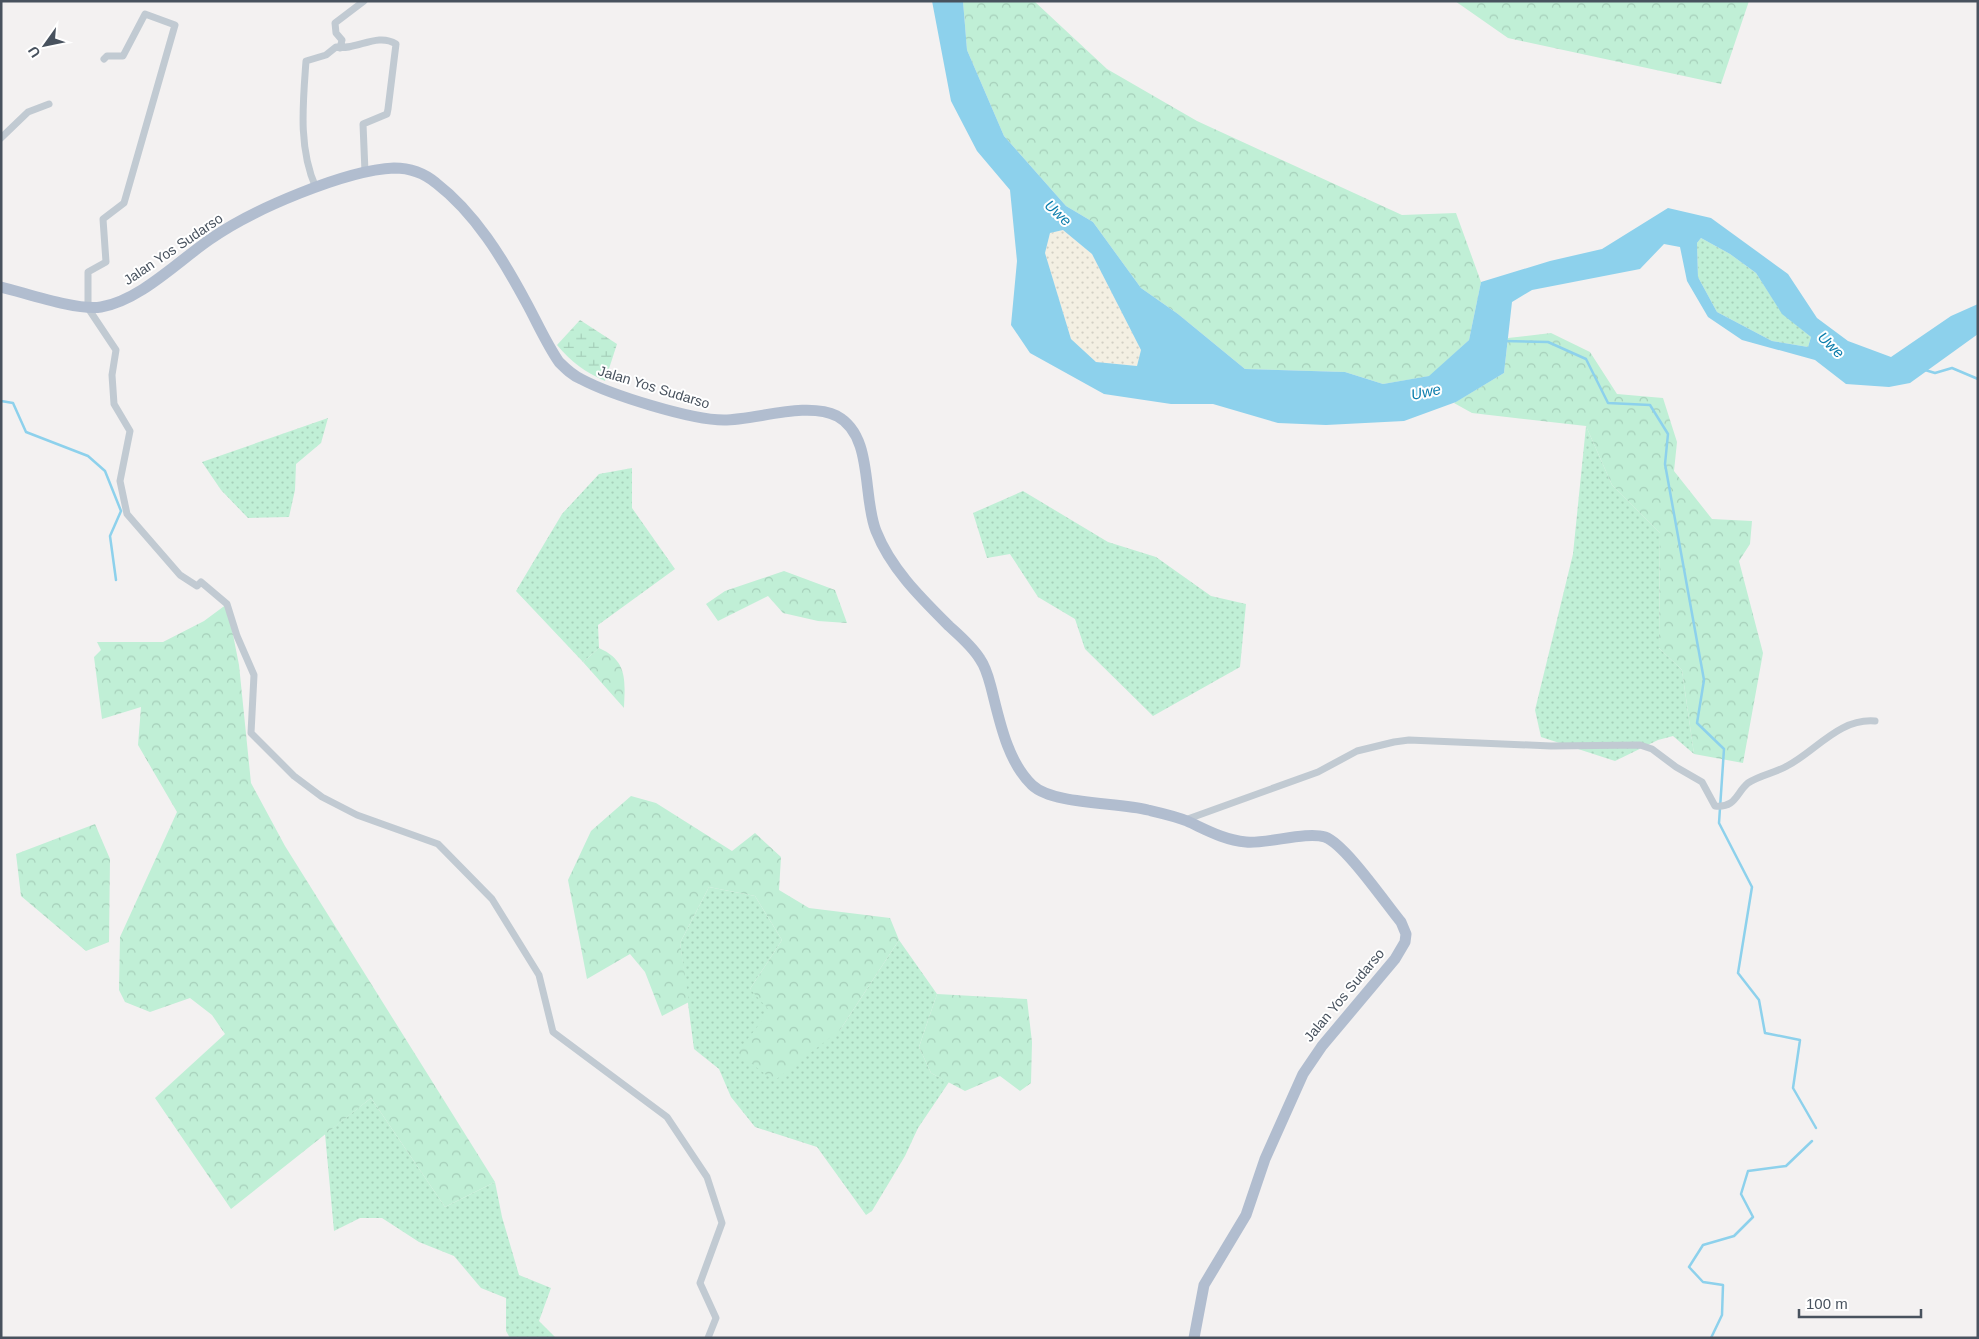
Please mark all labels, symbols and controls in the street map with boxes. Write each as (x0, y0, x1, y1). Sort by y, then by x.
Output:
north arrow (20, 20, 70, 70)
text: U (25, 43, 44, 61)
water label: Uwe (1042, 196, 1075, 229)
street label: Jalan Yos Sudarso (120, 210, 226, 288)
water label: Uwe (1815, 328, 1848, 361)
street label: Jalan Yos Sudarso (596, 362, 712, 412)
water label: Uwe (1409, 380, 1442, 403)
street label: Jalan Yos Sudarso (1301, 945, 1388, 1045)
scale bar (1799, 1286, 1922, 1318)
text: 100 m (1806, 1295, 1848, 1312)

